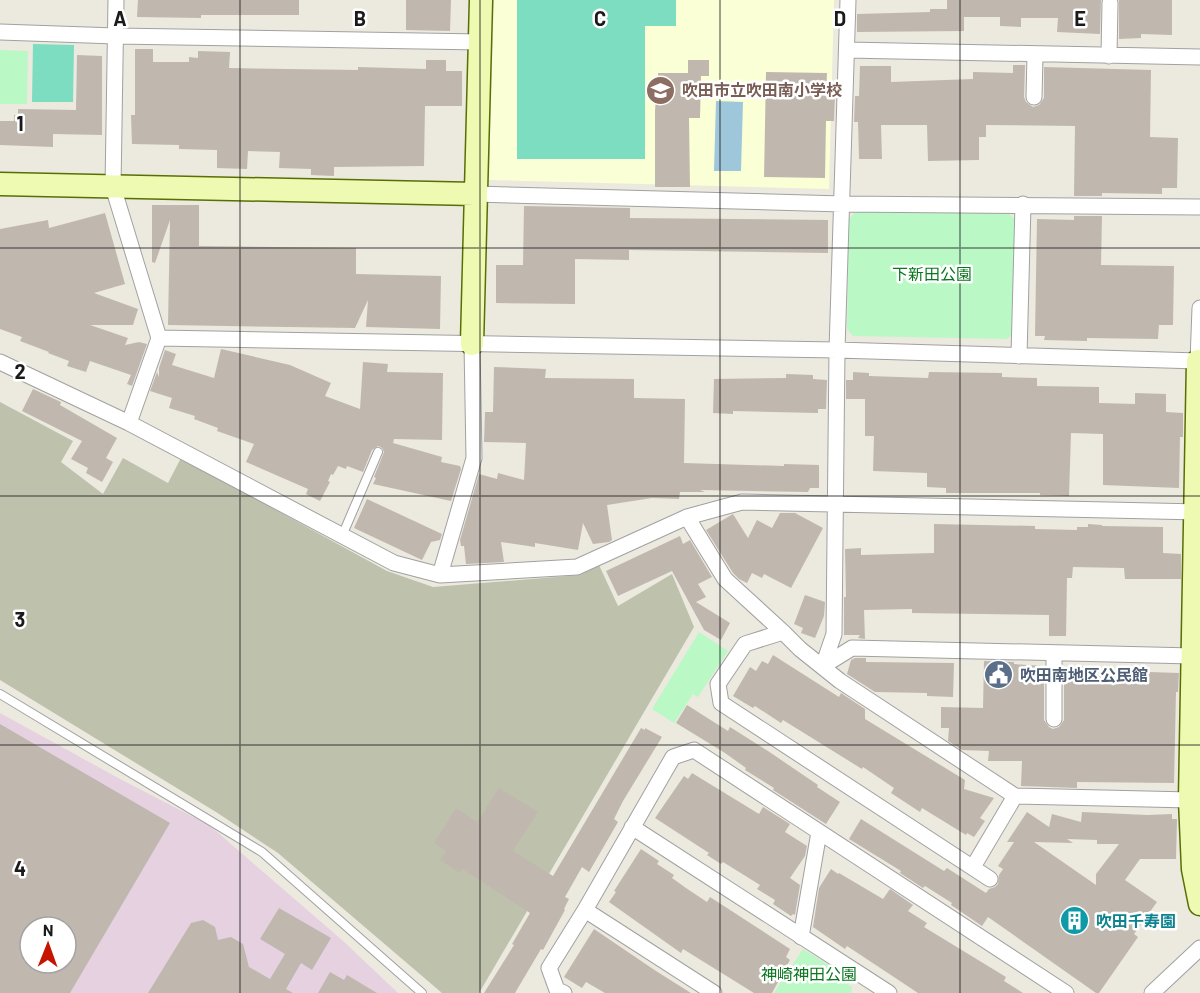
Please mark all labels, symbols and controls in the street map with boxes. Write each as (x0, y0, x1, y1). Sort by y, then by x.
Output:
text: A (113, 6, 127, 30)
text: B (354, 6, 366, 30)
text: C (594, 6, 606, 30)
text: D (834, 6, 846, 30)
text: E (1074, 6, 1086, 30)
school or university icon: 吹田市立吹田南小学校 (645, 74, 677, 106)
place label: 吹田市立吹田南小学校 (682, 80, 842, 99)
text: 1 (16, 111, 24, 135)
park label: 下新田公園 (892, 264, 972, 283)
text: 2 (14, 359, 26, 383)
text: 3 (15, 607, 25, 631)
public building icon: 吹田南地区公民館 (983, 659, 1015, 691)
place label: 吹田南地区公民館 (1020, 665, 1148, 684)
text: 4 (14, 856, 26, 880)
building icon: 吹田千寿園 (1059, 905, 1091, 937)
place label: 吹田千寿園 (1096, 911, 1176, 930)
north arrow (18, 915, 78, 975)
text: N (43, 920, 54, 939)
park label: 神崎神田公園 (761, 964, 857, 983)

